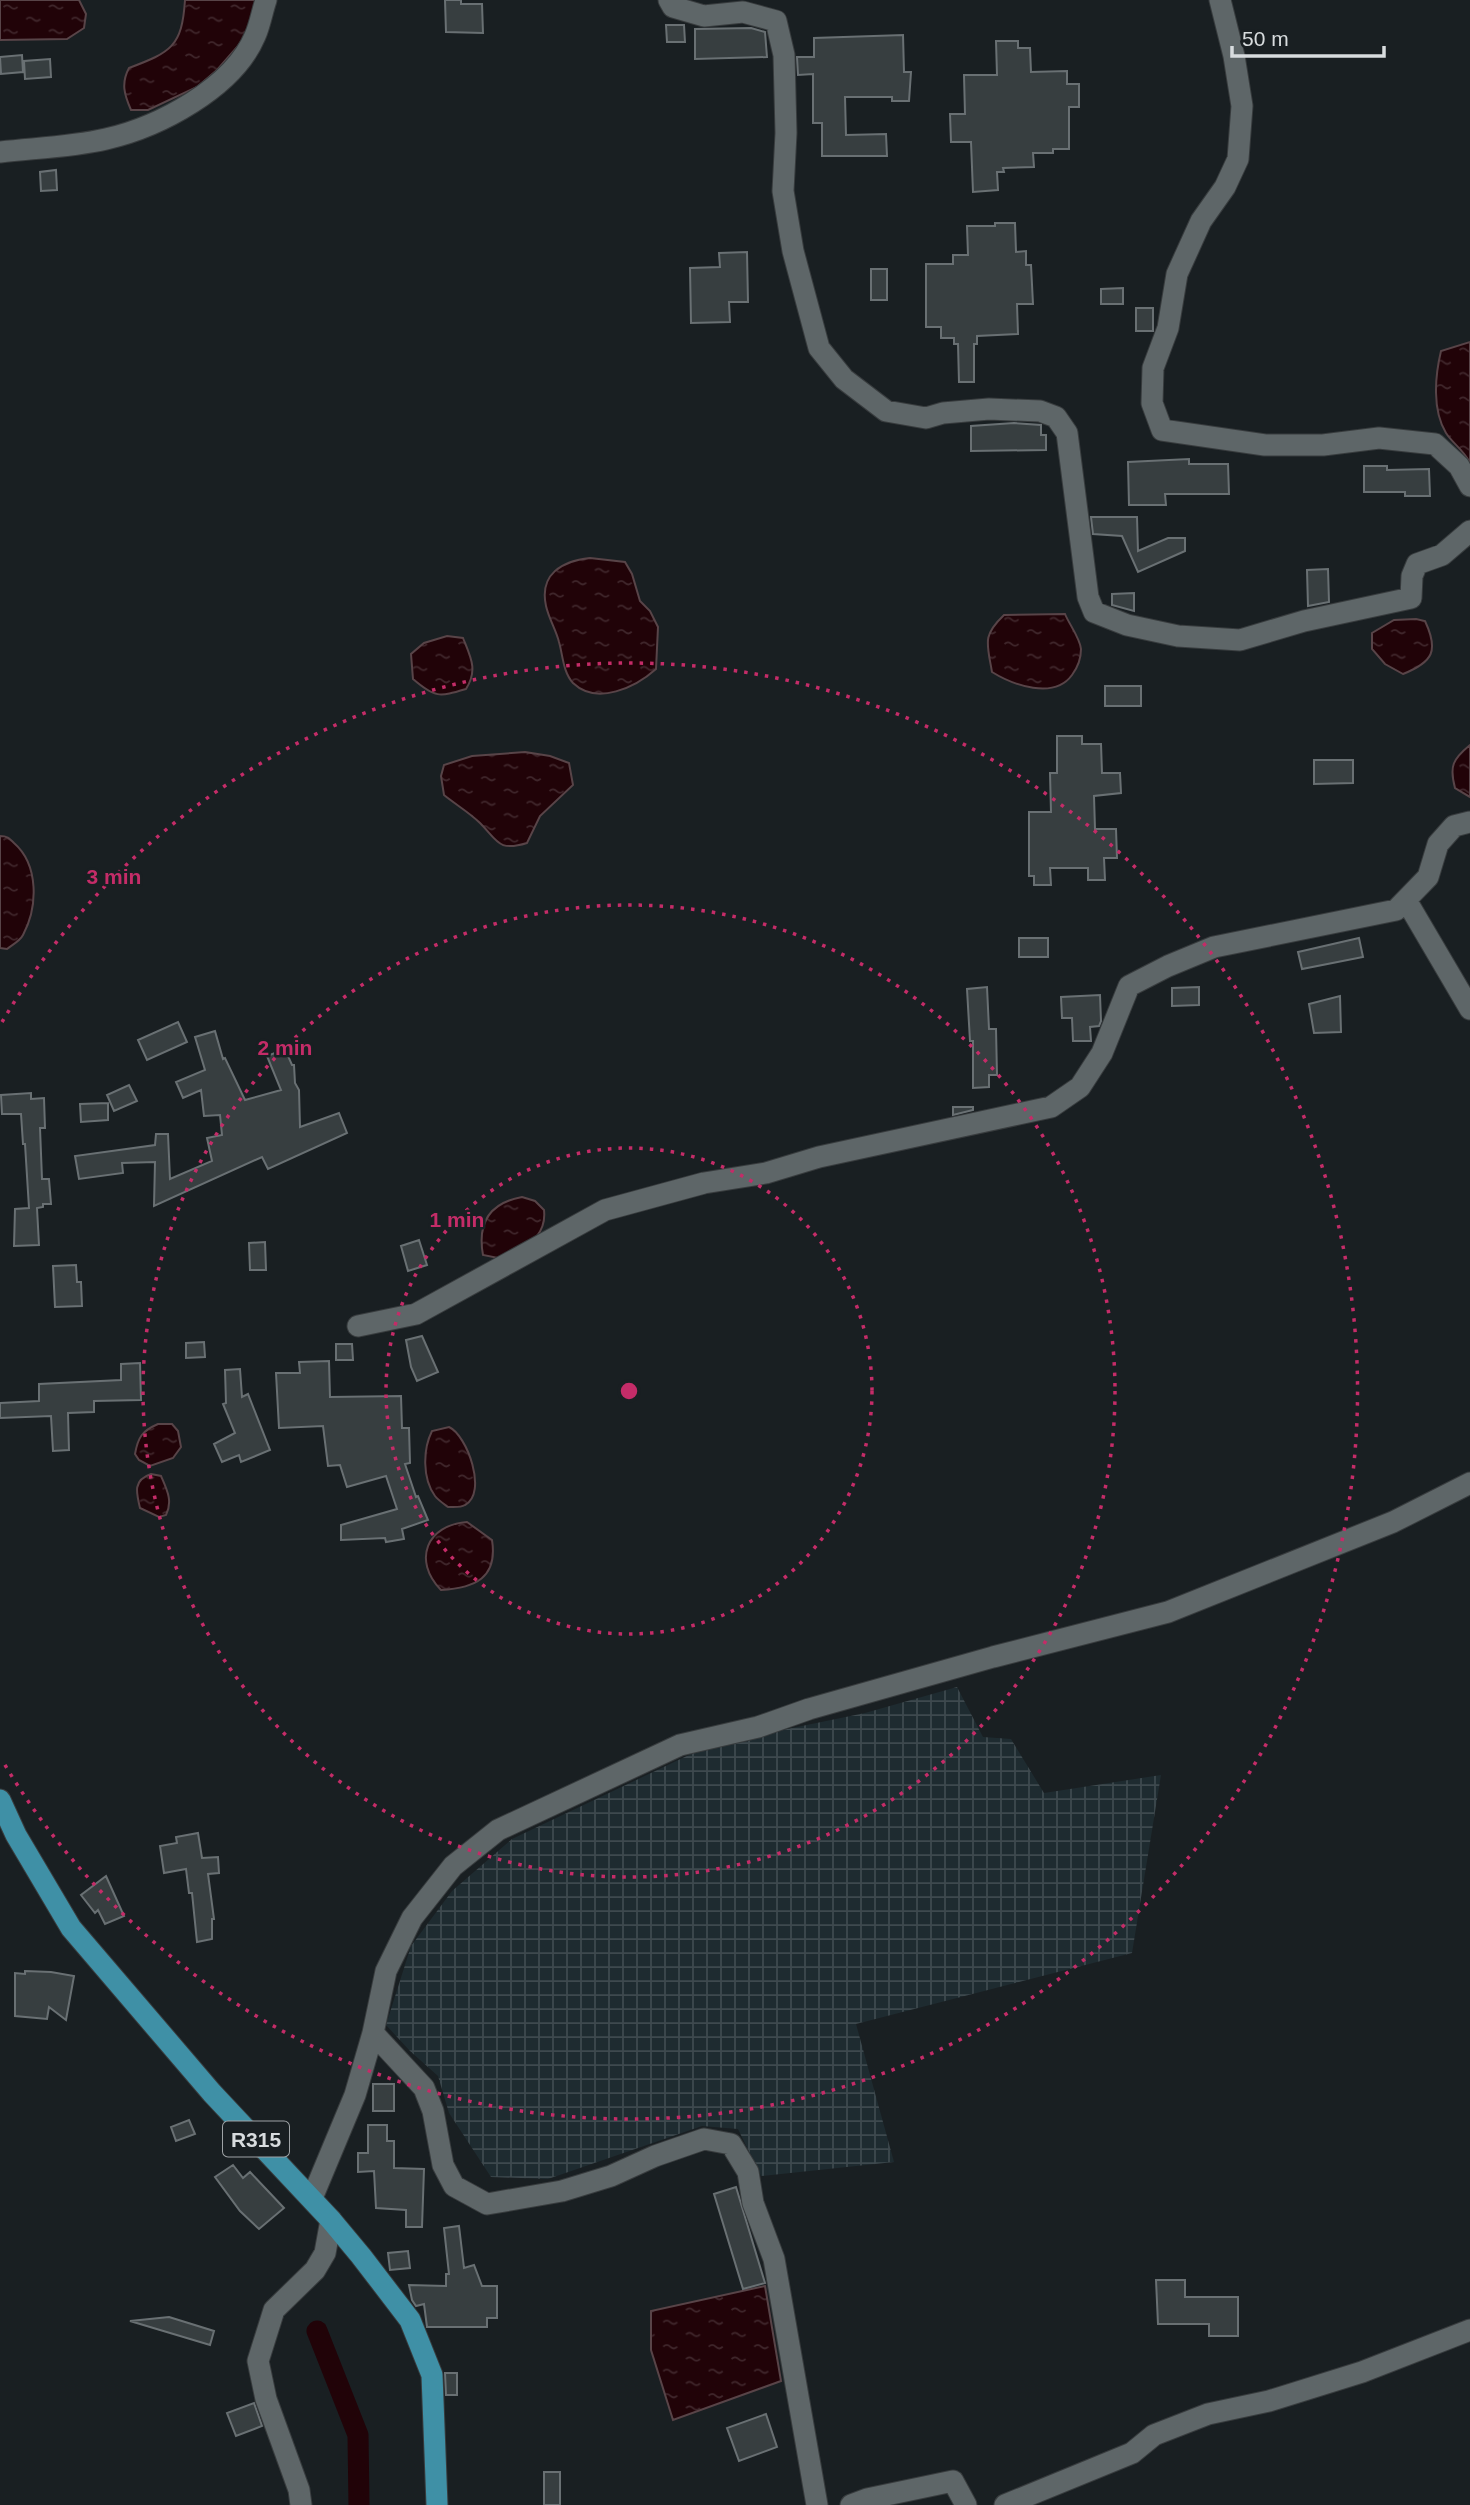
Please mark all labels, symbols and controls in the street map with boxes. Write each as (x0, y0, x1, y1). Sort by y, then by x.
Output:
scale bar (1232, 14, 1384, 58)
text: 50 m (1242, 27, 1289, 50)
text: 3 min (87, 865, 141, 888)
text: 2 min (258, 1036, 312, 1059)
text: 1 min (430, 1208, 484, 1231)
centre of rings (617, 1379, 641, 1403)
road number: R315 (223, 2122, 289, 2156)

